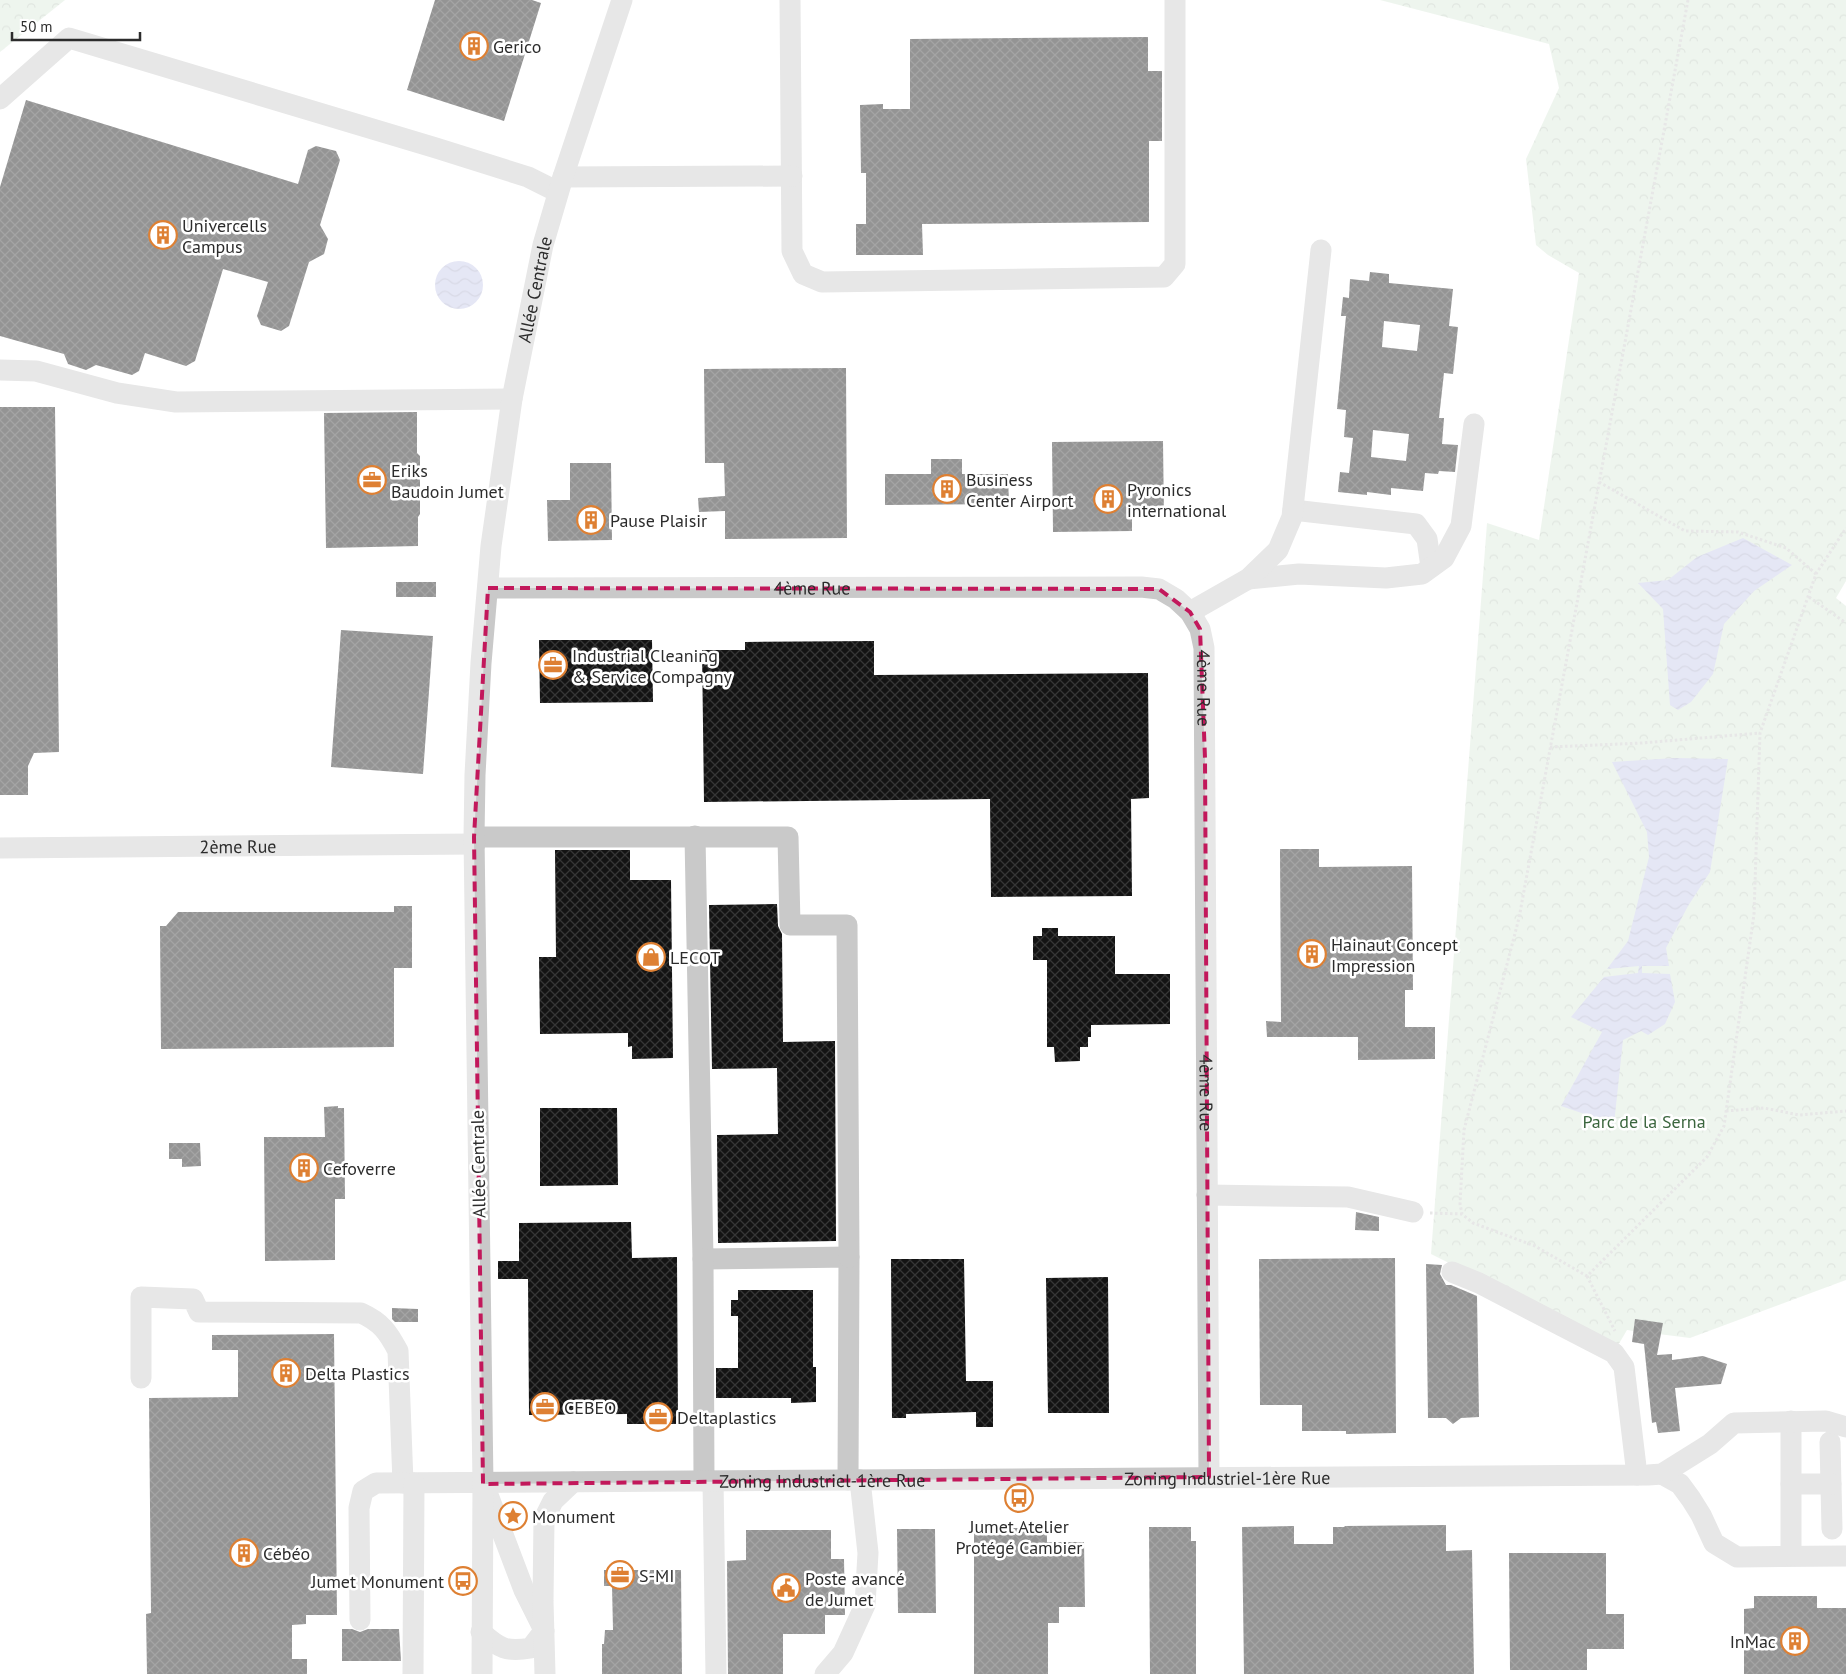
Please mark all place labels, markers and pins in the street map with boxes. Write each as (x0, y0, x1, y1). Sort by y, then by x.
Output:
building icon: Gerico (459, 31, 489, 61)
place label: Gerico (493, 35, 541, 58)
place label: Univercells Campus (182, 214, 267, 258)
building icon: Univercells Campus (148, 220, 178, 250)
place label: Eriks Baudoin Jumet (391, 459, 504, 503)
office icon: Eriks Baudoin Jumet (357, 465, 387, 495)
place label: Business Center Airport (966, 468, 1074, 512)
building icon: Business Center Airport (932, 474, 962, 504)
place label: Pyronics international (1127, 478, 1227, 522)
building icon: Pyronics international (1093, 484, 1123, 514)
building icon: Pause Plaisir (576, 505, 606, 535)
place label: Pause Plaisir (610, 509, 707, 532)
place label: Industrial Cleaning & Service Compagny (572, 644, 733, 688)
office icon: Industrial Cleaning & Service Compagny (538, 650, 568, 680)
place label: Hainaut Concept Impression (1331, 933, 1458, 977)
building icon: Hainaut Concept Impression (1297, 939, 1327, 969)
shop icon: LECOT (636, 942, 666, 972)
place label: LECOT (670, 946, 720, 969)
building icon: Cefoverre (289, 1153, 319, 1183)
place label: Cefoverre (323, 1157, 396, 1180)
building icon: Delta Plastics (271, 1358, 301, 1388)
place label: Delta Plastics (305, 1362, 409, 1385)
office icon: CEBEO (530, 1392, 560, 1422)
place label: CEBEO (564, 1396, 616, 1419)
office icon: Deltaplastics (643, 1402, 673, 1432)
place label: Deltaplastics (677, 1406, 776, 1429)
bus stop icon: Jumet Atelier Protégé Cambier (1004, 1483, 1034, 1513)
place icon: Monument (498, 1501, 528, 1531)
place label: Monument (532, 1505, 615, 1528)
place label: Jumet Atelier Protégé Cambier (956, 1515, 1083, 1559)
building icon: Cébéo (229, 1538, 259, 1568)
place label: Cébéo (263, 1542, 310, 1565)
office icon: S-MI (605, 1560, 635, 1590)
place label: S-MI (639, 1564, 675, 1587)
bus stop icon: Jumet Monument (448, 1566, 478, 1596)
place label: Poste avancé de Jumet (805, 1567, 905, 1611)
place label: Jumet Monument (310, 1570, 444, 1593)
public building icon: Poste avancé de Jumet (771, 1573, 801, 1603)
building icon: InMac (1780, 1626, 1810, 1656)
place label: InMac (1730, 1630, 1776, 1653)

